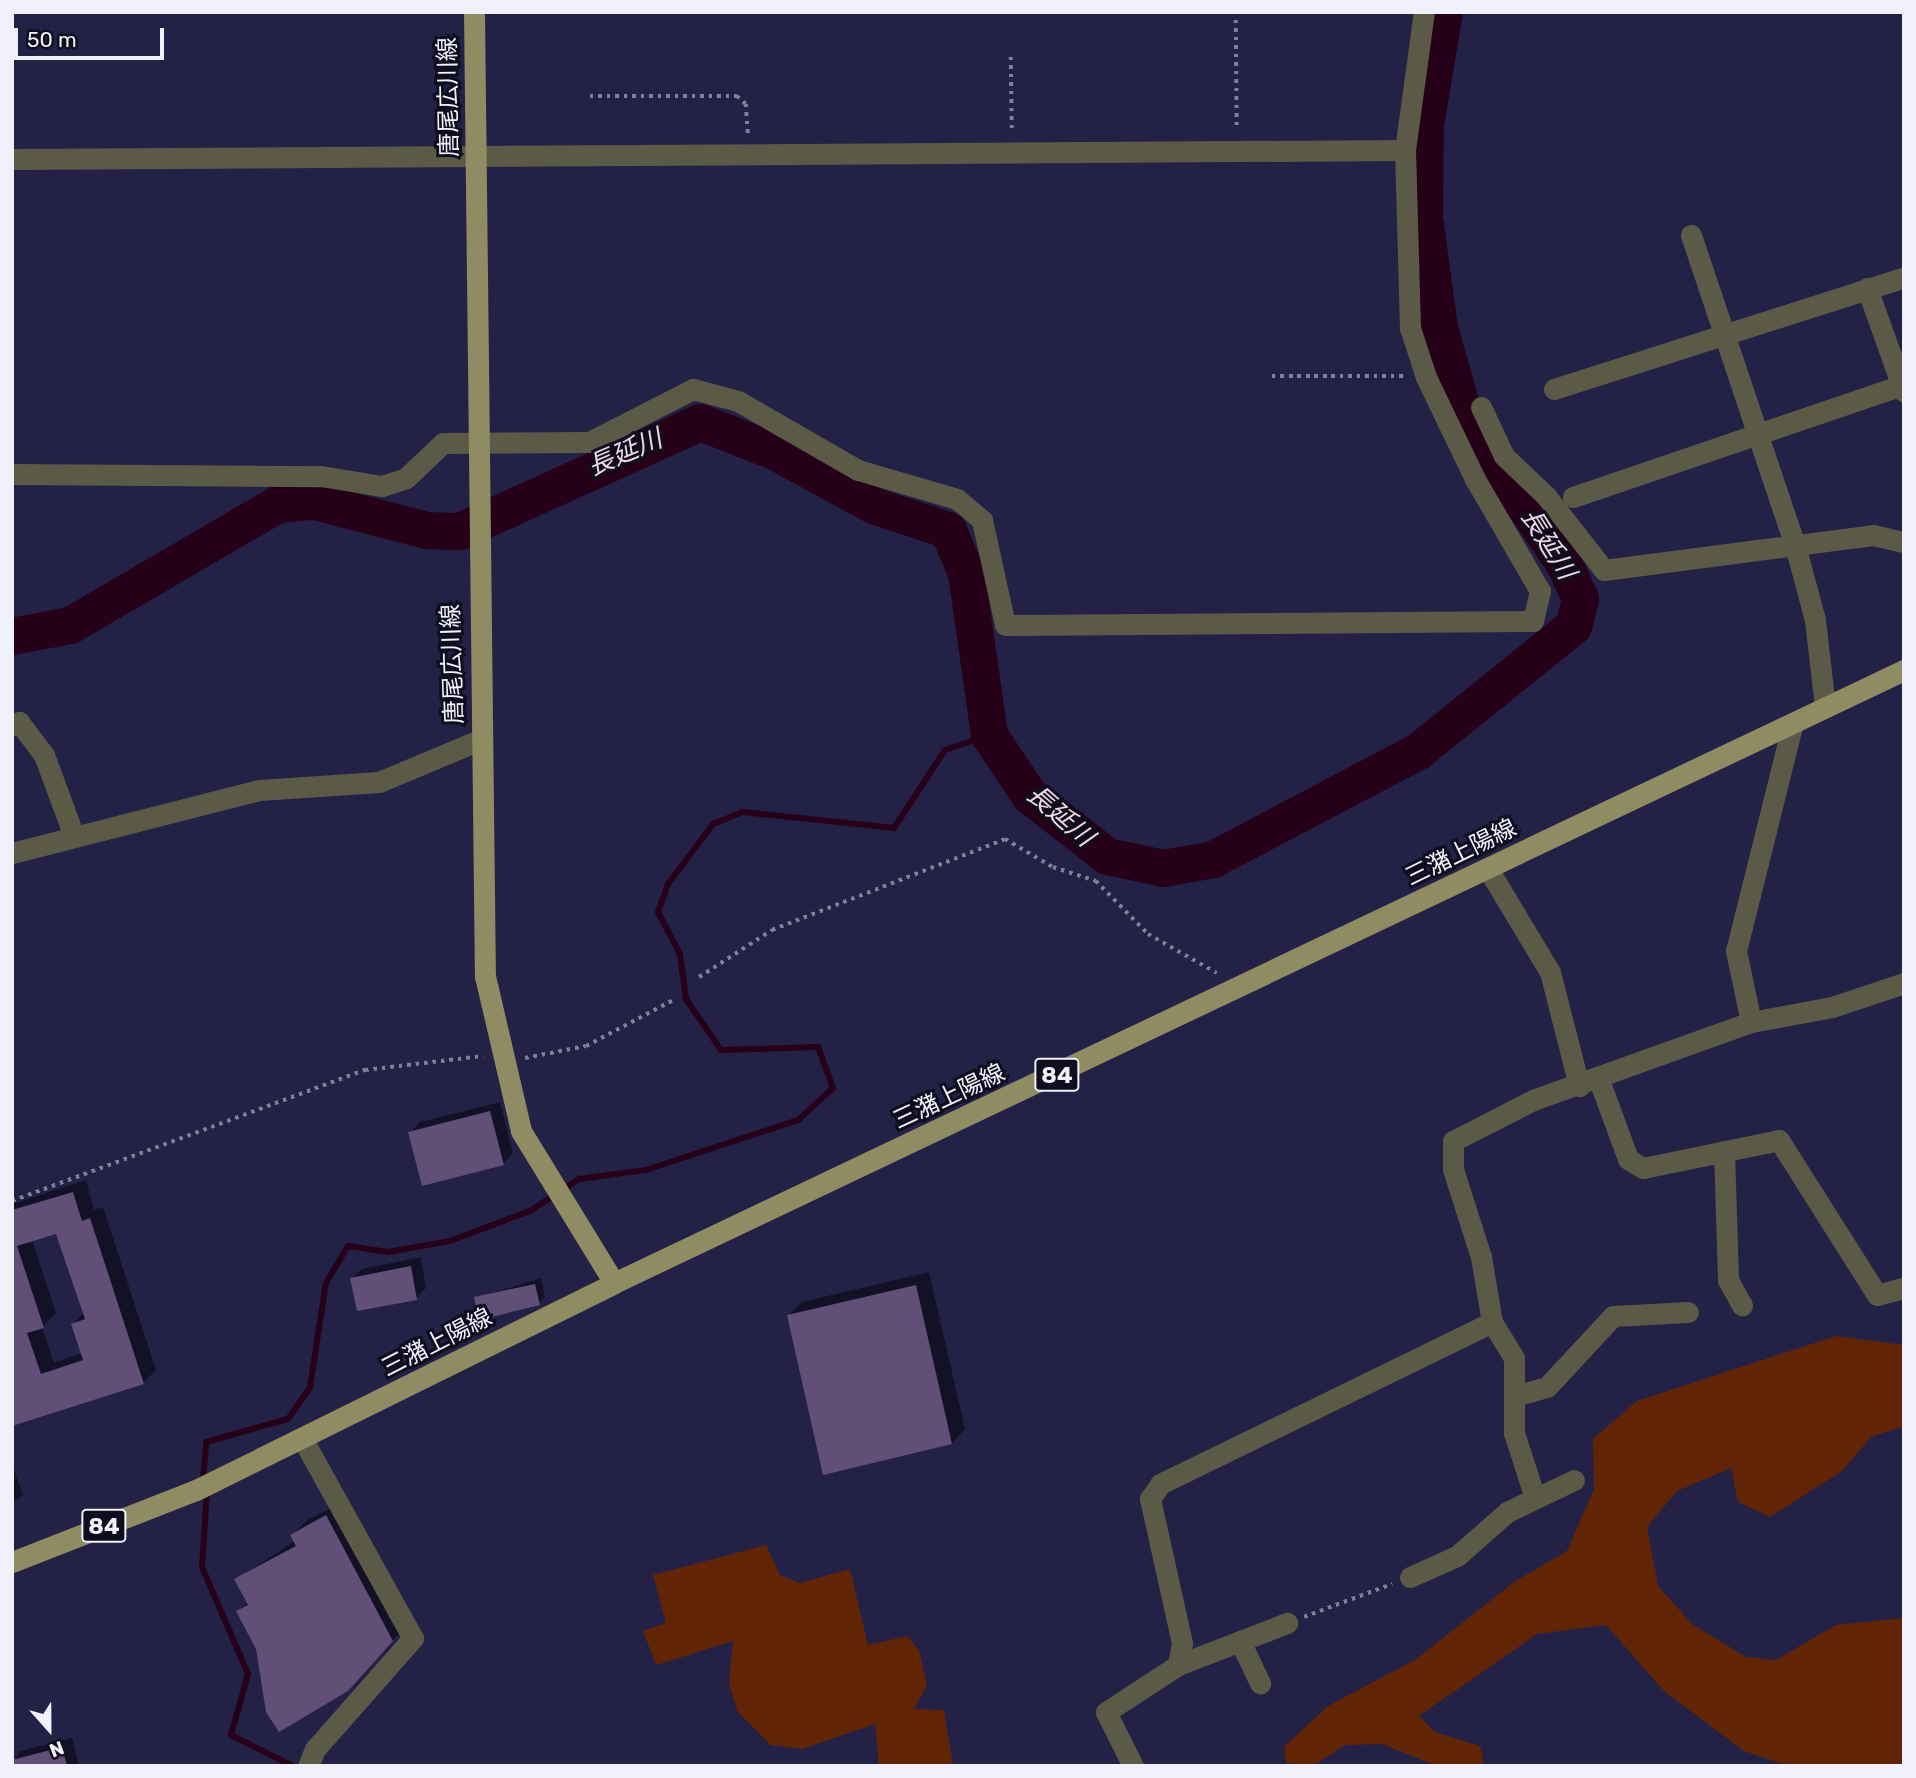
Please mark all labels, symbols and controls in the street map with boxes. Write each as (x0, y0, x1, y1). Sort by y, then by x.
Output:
scale bar (18, 14, 168, 58)
text: 50 m (27, 27, 77, 52)
street label: 唐尾広川線 (434, 37, 464, 157)
water label: 長延川 (583, 423, 667, 483)
water label: 長延川 (1514, 503, 1582, 585)
street label: 唐尾広川線 (437, 604, 469, 724)
water label: 長延川 (1020, 779, 1100, 853)
street label: 三潴上陽線 (1401, 814, 1521, 892)
road number: 84 (1034, 1056, 1080, 1094)
street label: 三潴上陽線 (889, 1059, 1009, 1135)
street label: 三潴上陽線 (377, 1303, 497, 1383)
road number: 84 (81, 1506, 127, 1546)
north arrow (14, 1694, 84, 1764)
text: N (46, 1736, 67, 1762)

